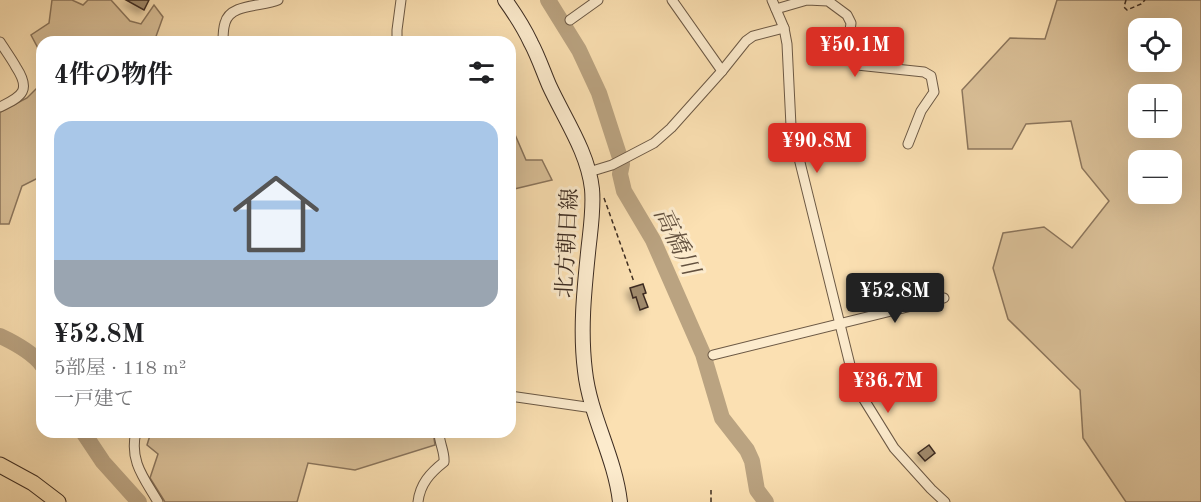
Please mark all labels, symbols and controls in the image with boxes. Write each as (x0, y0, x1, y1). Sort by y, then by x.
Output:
map controls (1128, 18, 1182, 204)
button: locate (1128, 18, 1182, 72)
pin: ¥50.1M (806, 27, 904, 78)
text: ¥50.1M (820, 36, 890, 56)
icon: filters (465, 56, 498, 89)
text: 4件の物件 (54, 63, 173, 89)
button: + (1128, 84, 1182, 138)
pin: ¥90.8M (768, 123, 866, 174)
text: ¥90.8M (782, 132, 852, 152)
button: − (1128, 150, 1182, 204)
icon: home (222, 160, 330, 268)
street label: 北方朝日線 (552, 187, 582, 299)
water label: 高橋川 (649, 203, 706, 282)
pin: ¥52.8M (846, 273, 944, 324)
text: ¥52.8M (860, 282, 930, 302)
text: ¥52.8M (54, 322, 145, 348)
text: 5部屋 · 118 m² (54, 359, 186, 379)
pin: ¥36.7M (839, 363, 937, 414)
text: ¥36.7M (853, 372, 923, 392)
text: 一戸建て (54, 390, 134, 410)

